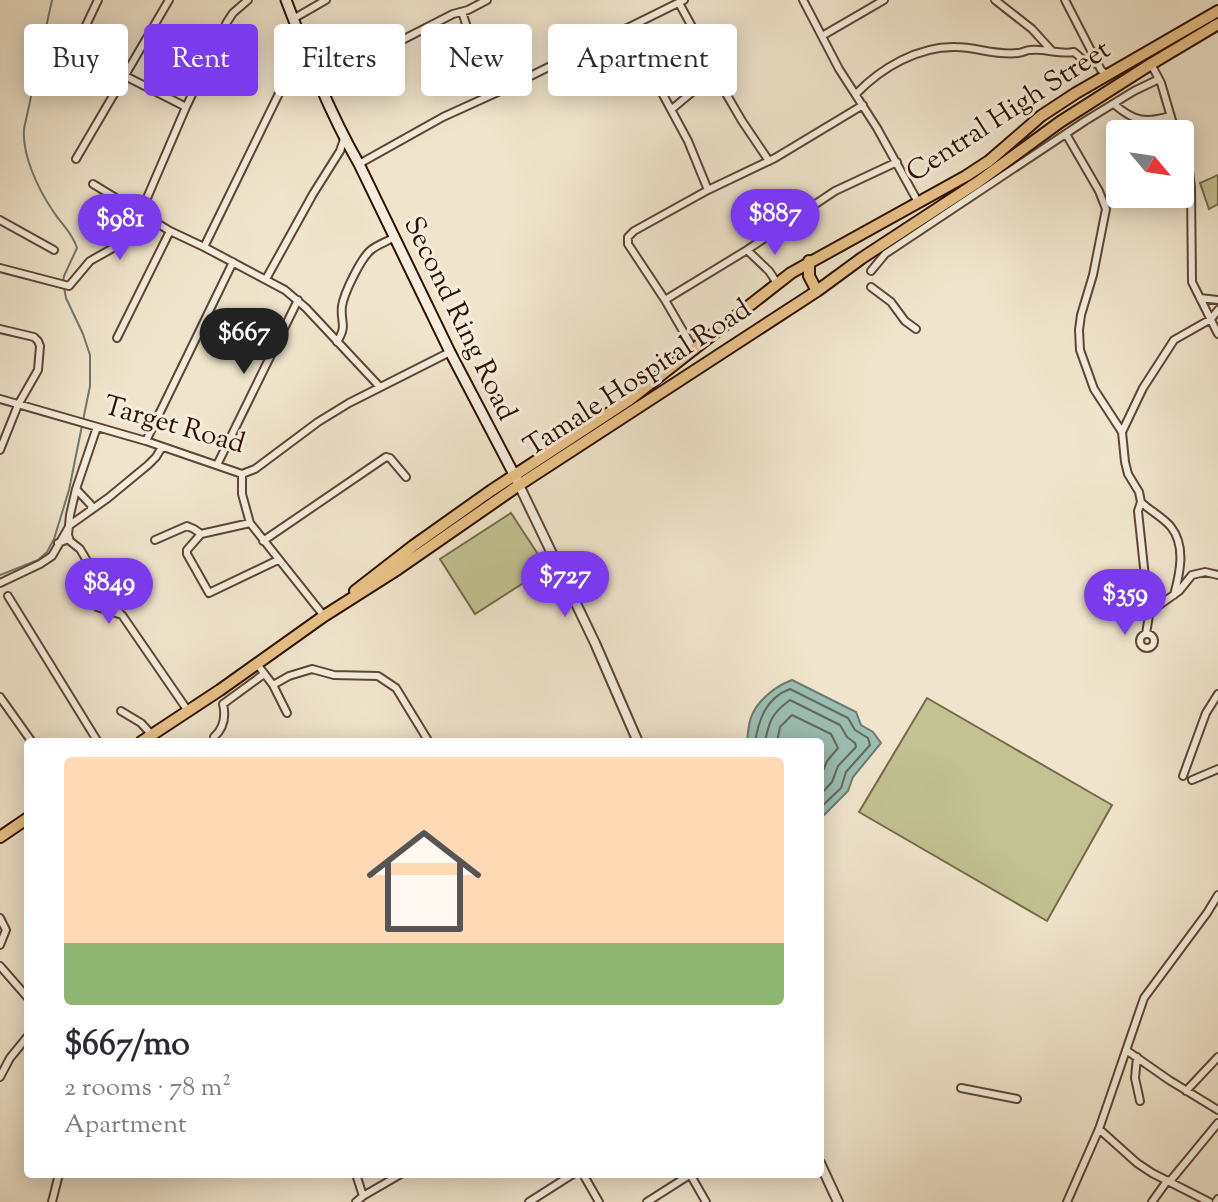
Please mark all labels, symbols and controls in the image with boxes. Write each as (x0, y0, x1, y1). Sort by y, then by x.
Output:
chip: Buy (24, 24, 128, 96)
chip: Rent (144, 24, 258, 96)
chip: Filters (274, 24, 405, 96)
chip: New (421, 24, 532, 96)
chip: Apartment (548, 24, 737, 96)
street label: Central High Street (899, 31, 1119, 193)
north arrow (1106, 120, 1194, 208)
map controls (1106, 120, 1194, 208)
pin: $887 (728, 189, 822, 257)
pin: $981 (73, 194, 167, 262)
text: $887 (749, 196, 801, 233)
text: $981 (96, 201, 144, 238)
street label: Second Ring Road (392, 210, 526, 428)
street label: Tamale Hospital Road (517, 290, 760, 468)
pin: $667 (197, 308, 291, 376)
text: $667 (218, 315, 270, 352)
street label: Target Road (99, 387, 249, 465)
pin: $727 (518, 551, 612, 619)
pin: $849 (62, 558, 156, 626)
text: $727 (539, 558, 591, 595)
text: $849 (83, 565, 135, 602)
pin: $359 (1078, 569, 1172, 637)
text: $359 (1102, 576, 1148, 613)
icon: home (352, 809, 496, 953)
text: $667/mo (64, 1021, 190, 1070)
text: 2 rooms · 78 m² (64, 1070, 231, 1107)
text: Apartment (64, 1107, 187, 1144)

